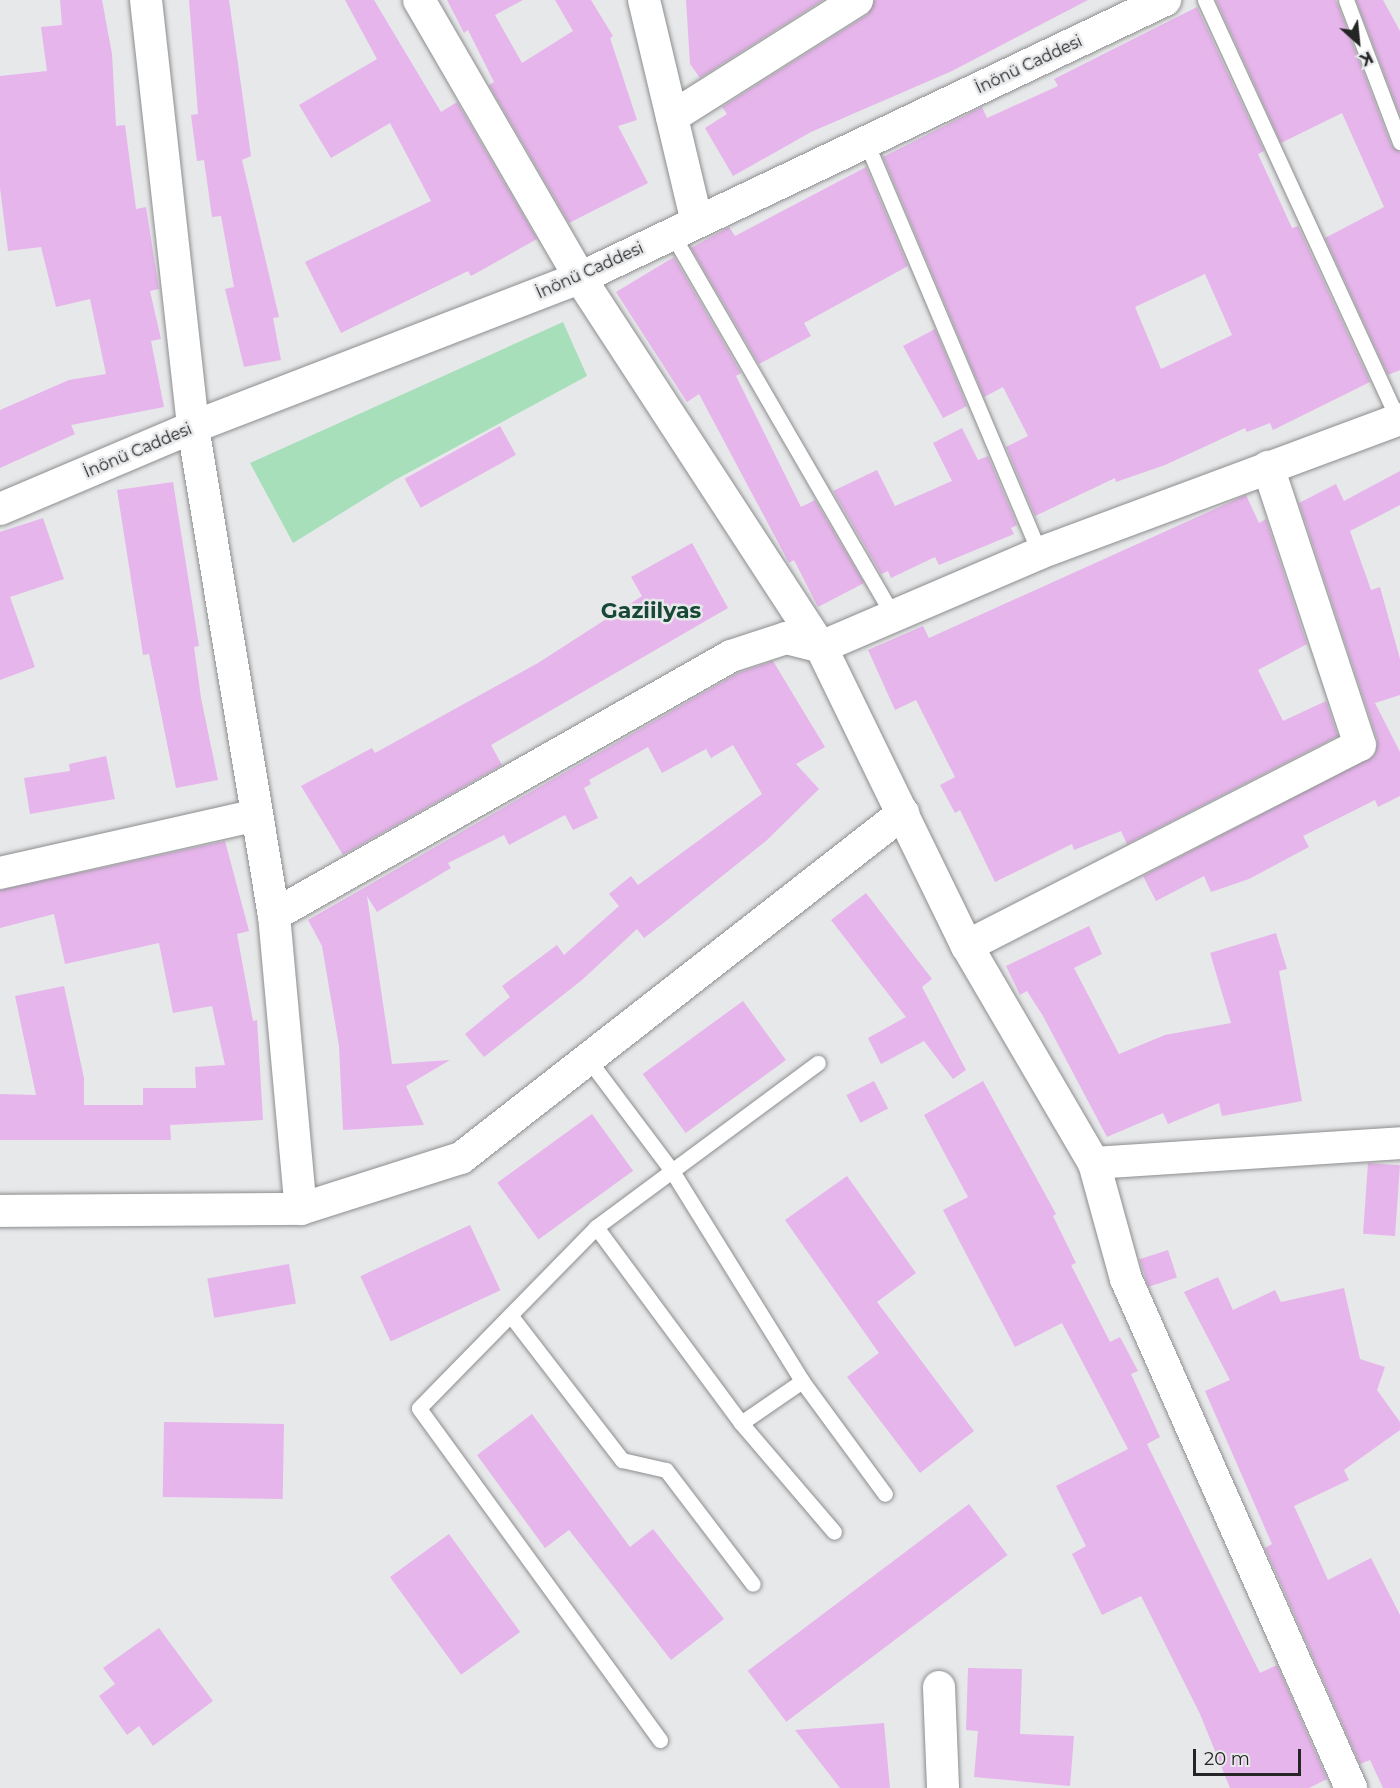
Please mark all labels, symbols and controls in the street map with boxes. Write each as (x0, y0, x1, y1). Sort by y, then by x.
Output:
north arrow (1328, 12, 1388, 72)
street label: İnönü Caddesi (973, 32, 1085, 98)
text: K (1357, 47, 1376, 70)
street label: İnönü Caddesi (533, 239, 647, 303)
street label: İnönü Caddesi (81, 420, 195, 482)
district label: Gaziilyas (601, 598, 701, 624)
scale bar (1196, 1737, 1304, 1775)
text: 20 m (1204, 1748, 1250, 1770)

